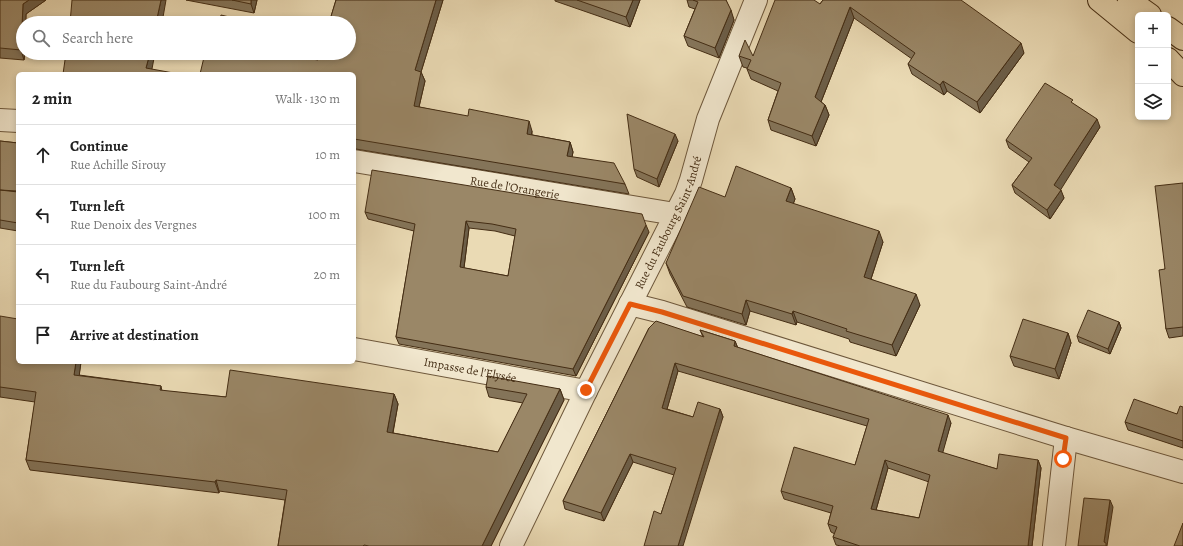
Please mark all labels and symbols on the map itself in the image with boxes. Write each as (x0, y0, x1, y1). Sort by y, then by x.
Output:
street label: Rue du Faubourg Saint-André (631, 154, 705, 292)
street label: Rue de l'Orangerie (469, 172, 561, 203)
street label: Impasse de l'Elysée (423, 354, 518, 386)
route end (577, 381, 595, 399)
route start (1054, 450, 1072, 468)

